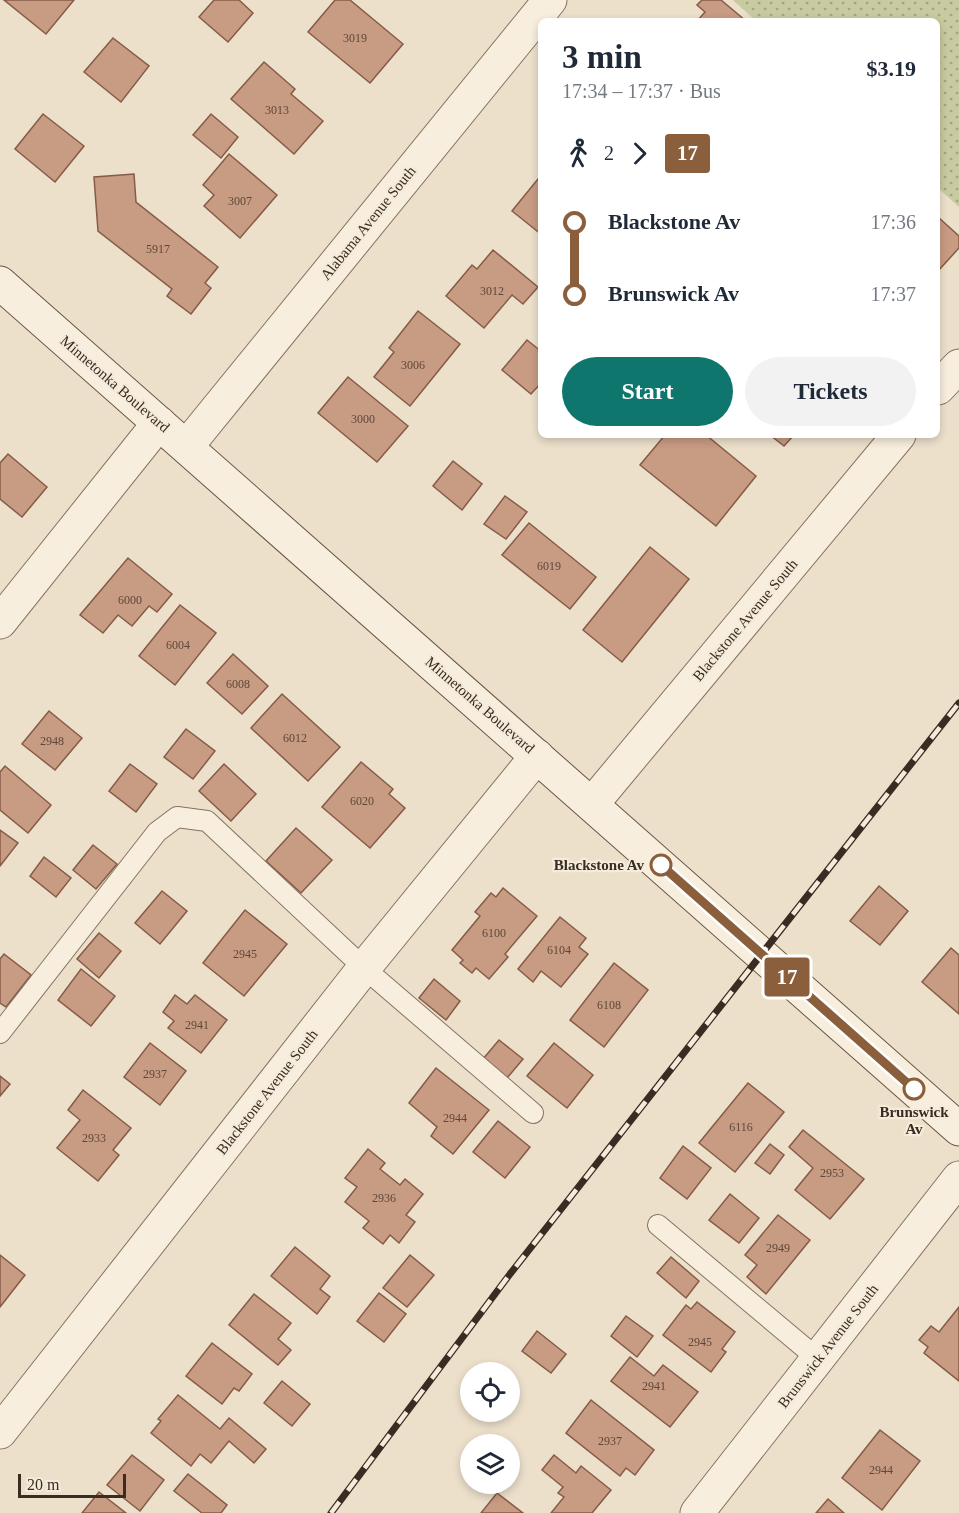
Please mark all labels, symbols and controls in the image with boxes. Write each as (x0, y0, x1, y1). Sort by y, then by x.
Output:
house number: 3019 (343, 31, 367, 45)
text: 3 min (562, 39, 642, 75)
text: $3.19 (867, 56, 916, 81)
text: 17:34 – 17:37 · Bus (562, 80, 721, 102)
house number: 3013 (265, 103, 289, 117)
icon: walk (562, 137, 595, 170)
icon: forward (623, 137, 656, 170)
text: 17 (677, 141, 698, 165)
text: 2 (604, 142, 614, 164)
street label: Alabama Avenue South (317, 163, 419, 283)
house number: 3007 (228, 194, 252, 208)
text: Blackstone Av (608, 209, 740, 234)
text: 17:36 (870, 211, 916, 233)
house number: 5917 (146, 242, 170, 256)
text: Brunswick Av (608, 281, 739, 306)
text: 17:37 (870, 283, 916, 305)
house number: 3012 (480, 284, 504, 298)
street label: Minnetonka Boulevard (57, 332, 173, 436)
button: Start (562, 357, 733, 426)
button: Tickets (745, 357, 916, 426)
house number: 3006 (401, 358, 425, 372)
house number: 3000 (351, 412, 375, 426)
street label: Blackstone Avenue South (689, 556, 801, 684)
house number: 6019 (537, 559, 561, 573)
house number: 6000 (118, 593, 142, 607)
house number: 6004 (166, 638, 190, 652)
street label: Minnetonka Boulevard (422, 653, 538, 757)
house number: 6008 (226, 677, 250, 691)
house number: 6012 (283, 731, 307, 745)
house number: 2948 (40, 734, 64, 748)
house number: 6020 (350, 794, 374, 808)
marker: Blackstone Av (650, 854, 672, 876)
place label: Blackstone Av (554, 857, 644, 873)
house number: 6100 (482, 926, 506, 940)
house number: 6104 (547, 943, 571, 957)
house number: 2945 (233, 947, 257, 961)
line badge: 17 (760, 958, 814, 996)
text: 17 (777, 965, 798, 989)
house number: 6108 (597, 998, 621, 1012)
house number: 2941 (185, 1018, 209, 1032)
street label: Blackstone Avenue South (213, 1026, 321, 1158)
house number: 2937 (143, 1067, 167, 1081)
marker: Brunswick Av (903, 1078, 925, 1100)
place label: Brunswick Av (879, 1104, 949, 1137)
house number: 2944 (443, 1111, 467, 1125)
house number: 6116 (729, 1120, 753, 1134)
house number: 2933 (82, 1131, 106, 1145)
house number: 2953 (820, 1166, 844, 1180)
house number: 2936 (372, 1191, 396, 1205)
house number: 2949 (766, 1241, 790, 1255)
street label: Brunswick Avenue South (775, 1281, 881, 1411)
house number: 2945 (688, 1335, 712, 1349)
map controls (460, 1362, 520, 1494)
button: locate (460, 1362, 520, 1422)
house number: 2941 (642, 1379, 666, 1393)
button: layers (460, 1434, 520, 1494)
house number: 2937 (598, 1434, 622, 1448)
house number: 2944 (869, 1463, 893, 1477)
scale bar (18, 1471, 126, 1498)
text: 20 m (27, 1476, 59, 1493)

